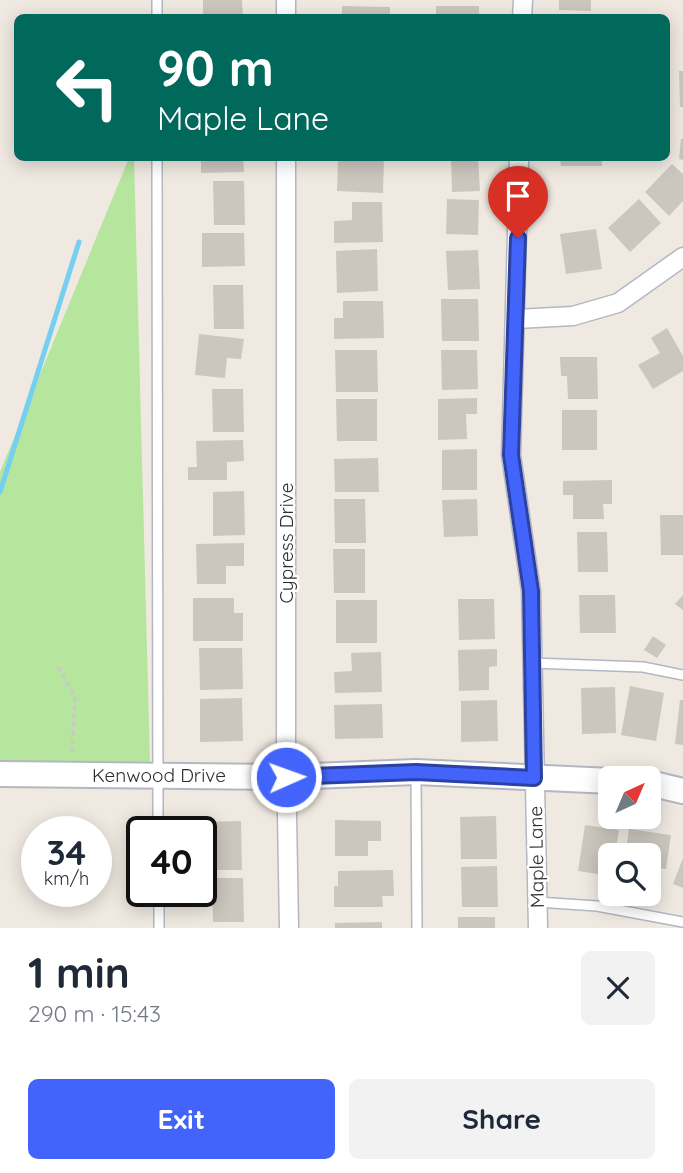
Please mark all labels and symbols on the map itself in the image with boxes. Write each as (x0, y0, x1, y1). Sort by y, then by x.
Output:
pin (488, 166, 548, 238)
street label: Cypress Drive (274, 482, 298, 604)
position arrow (249, 740, 323, 814)
street label: Kenwood Drive (92, 763, 226, 787)
north arrow (598, 766, 662, 830)
street label: Maple Lane (523, 806, 549, 908)
speed limit sign: 40 (126, 816, 217, 907)

